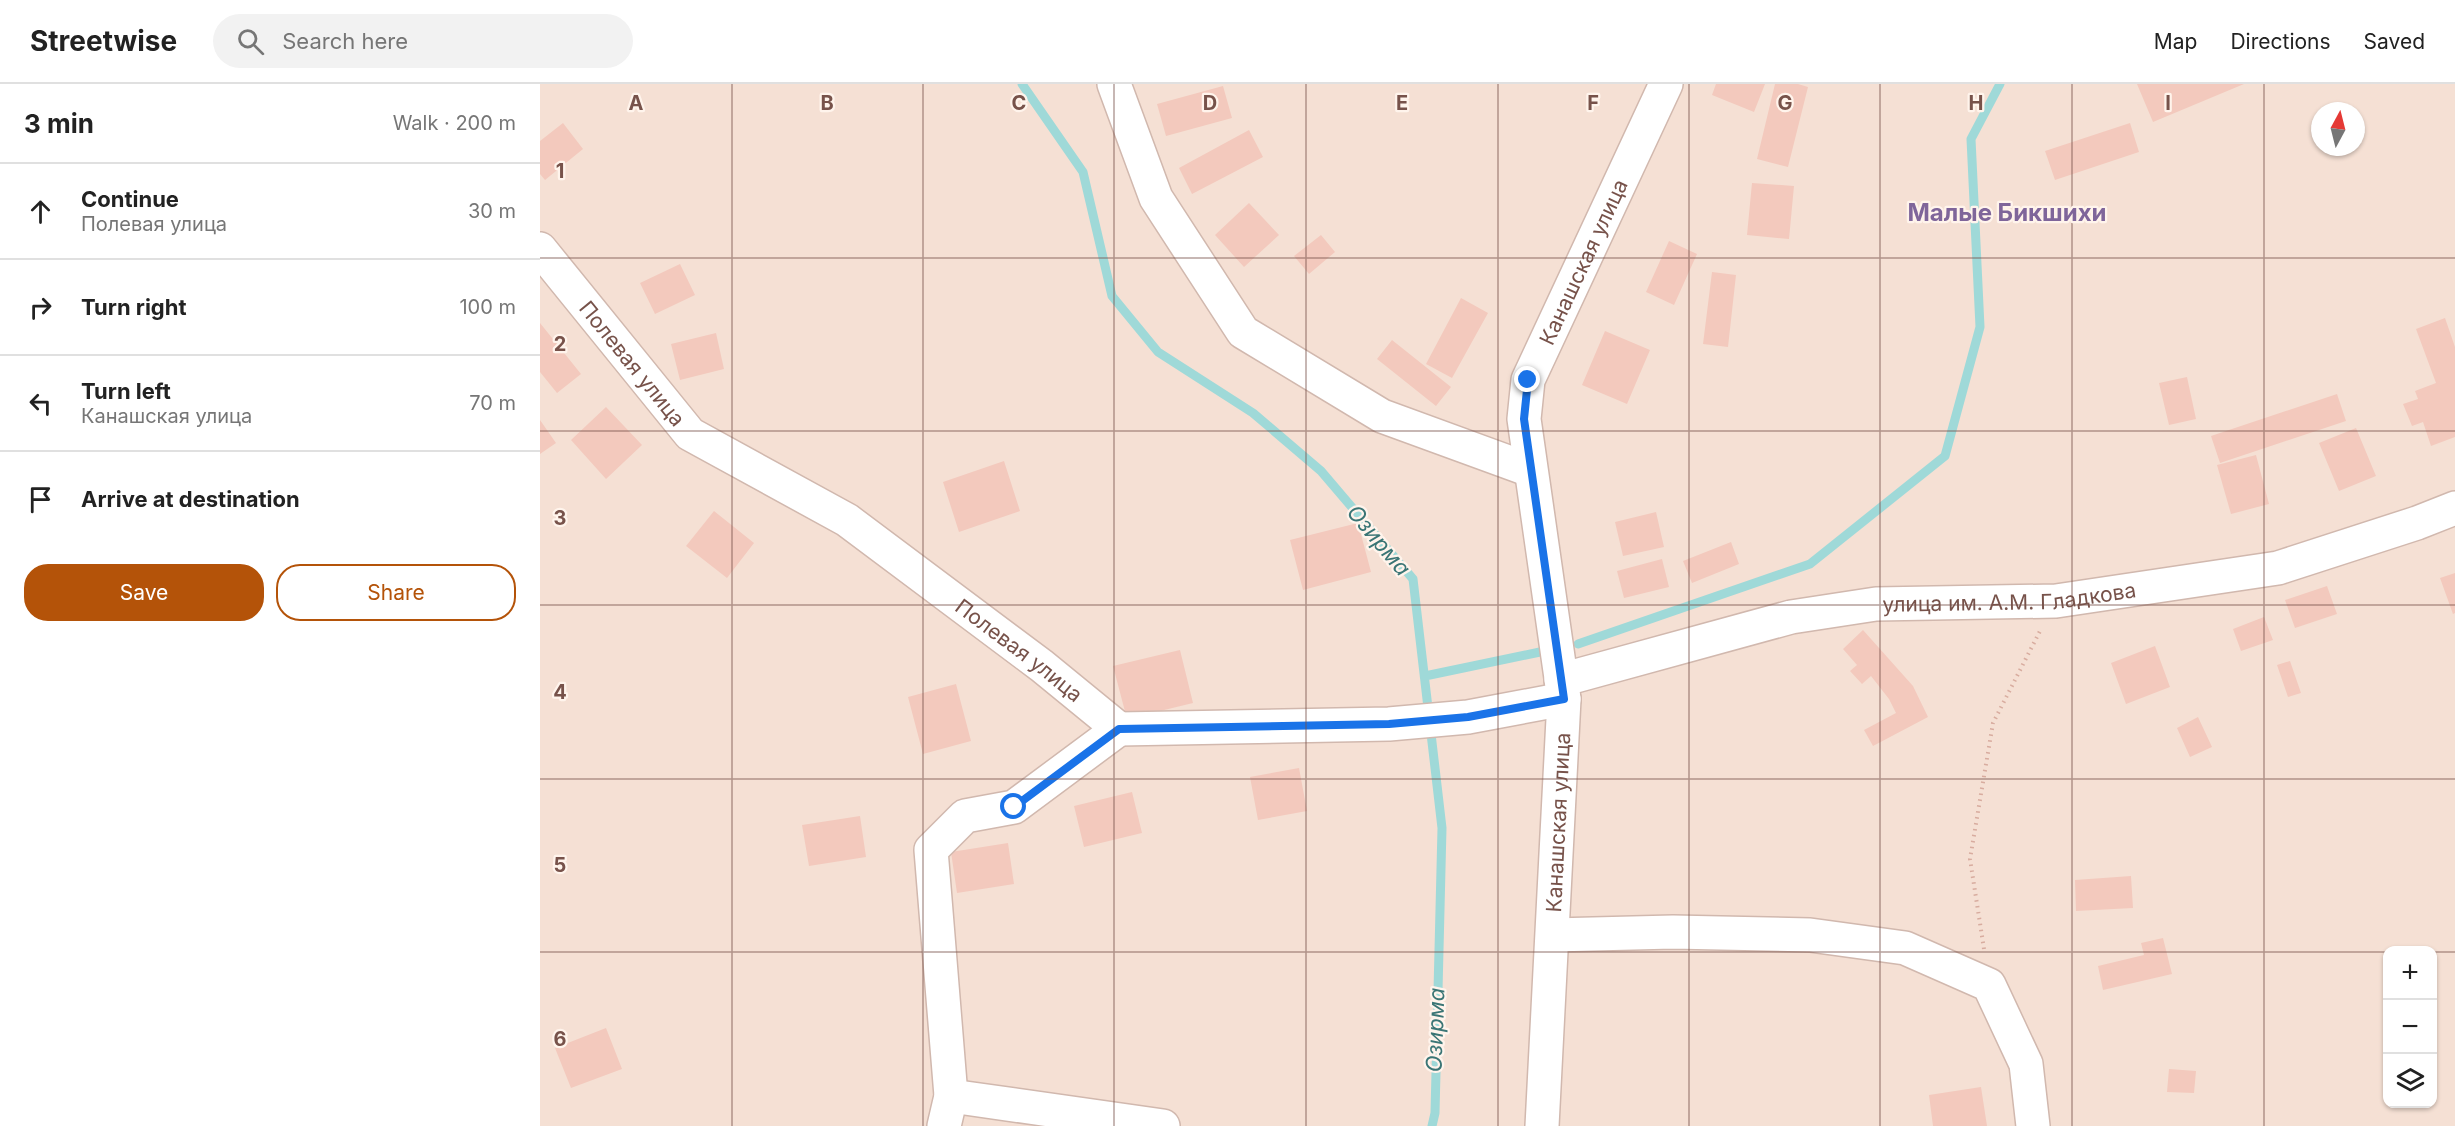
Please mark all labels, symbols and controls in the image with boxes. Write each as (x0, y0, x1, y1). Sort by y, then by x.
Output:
search box (213, 14, 633, 68)
text: Streetwise (30, 24, 177, 58)
icon: search (234, 25, 267, 58)
text: Search here (282, 28, 408, 54)
text: Map (2154, 29, 2197, 54)
text: Directions (2230, 29, 2331, 54)
text: Saved (2364, 29, 2425, 54)
text: A (629, 91, 644, 115)
text: B (820, 91, 834, 115)
text: C (1012, 91, 1026, 115)
text: D (1203, 91, 1217, 115)
text: E (1396, 91, 1408, 115)
text: F (1587, 91, 1599, 115)
text: G (1777, 91, 1793, 115)
text: H (1969, 91, 1983, 115)
text: I (2165, 91, 2171, 115)
north arrow (2311, 102, 2365, 156)
text: 3 min (24, 108, 94, 139)
text: Walk · 200 m (393, 111, 516, 135)
text: 1 (556, 159, 564, 183)
street label: Канашская улица (1534, 175, 1632, 349)
text: Continue (81, 186, 179, 212)
icon: ahead (24, 195, 57, 228)
district label: Малые Бикшихи (1907, 198, 2107, 227)
text: 30 m (468, 199, 516, 223)
text: Полевая улица (81, 212, 227, 236)
icon: right (24, 291, 57, 324)
text: Turn right (81, 294, 187, 320)
text: 100 m (459, 295, 516, 319)
street label: Полевая улица (575, 296, 691, 431)
text: 2 (554, 332, 566, 356)
route end (1514, 366, 1540, 392)
text: Turn left (81, 378, 171, 404)
icon: left (24, 387, 57, 420)
text: 70 m (469, 391, 516, 415)
text: Канашская улица (81, 404, 252, 428)
icon: arrive (24, 483, 57, 516)
text: Arrive at destination (81, 486, 300, 512)
water label: Озирма (1342, 499, 1416, 581)
text: 3 (554, 506, 566, 530)
button: Save (24, 564, 264, 621)
button: Share (276, 564, 516, 621)
street label: улица им. А.М. Гладкова (1882, 577, 2138, 616)
street label: Полевая улица (951, 593, 1088, 707)
text: 4 (553, 680, 567, 704)
street label: Канашская улица (1541, 732, 1575, 913)
route start (1000, 793, 1026, 819)
text: 5 (554, 853, 566, 877)
map controls (2383, 946, 2437, 1108)
button: + (2383, 946, 2437, 1000)
water label: Озирма (1421, 987, 1449, 1073)
button: − (2383, 1000, 2437, 1054)
text: 6 (554, 1027, 567, 1051)
button: layers (2383, 1054, 2437, 1108)

